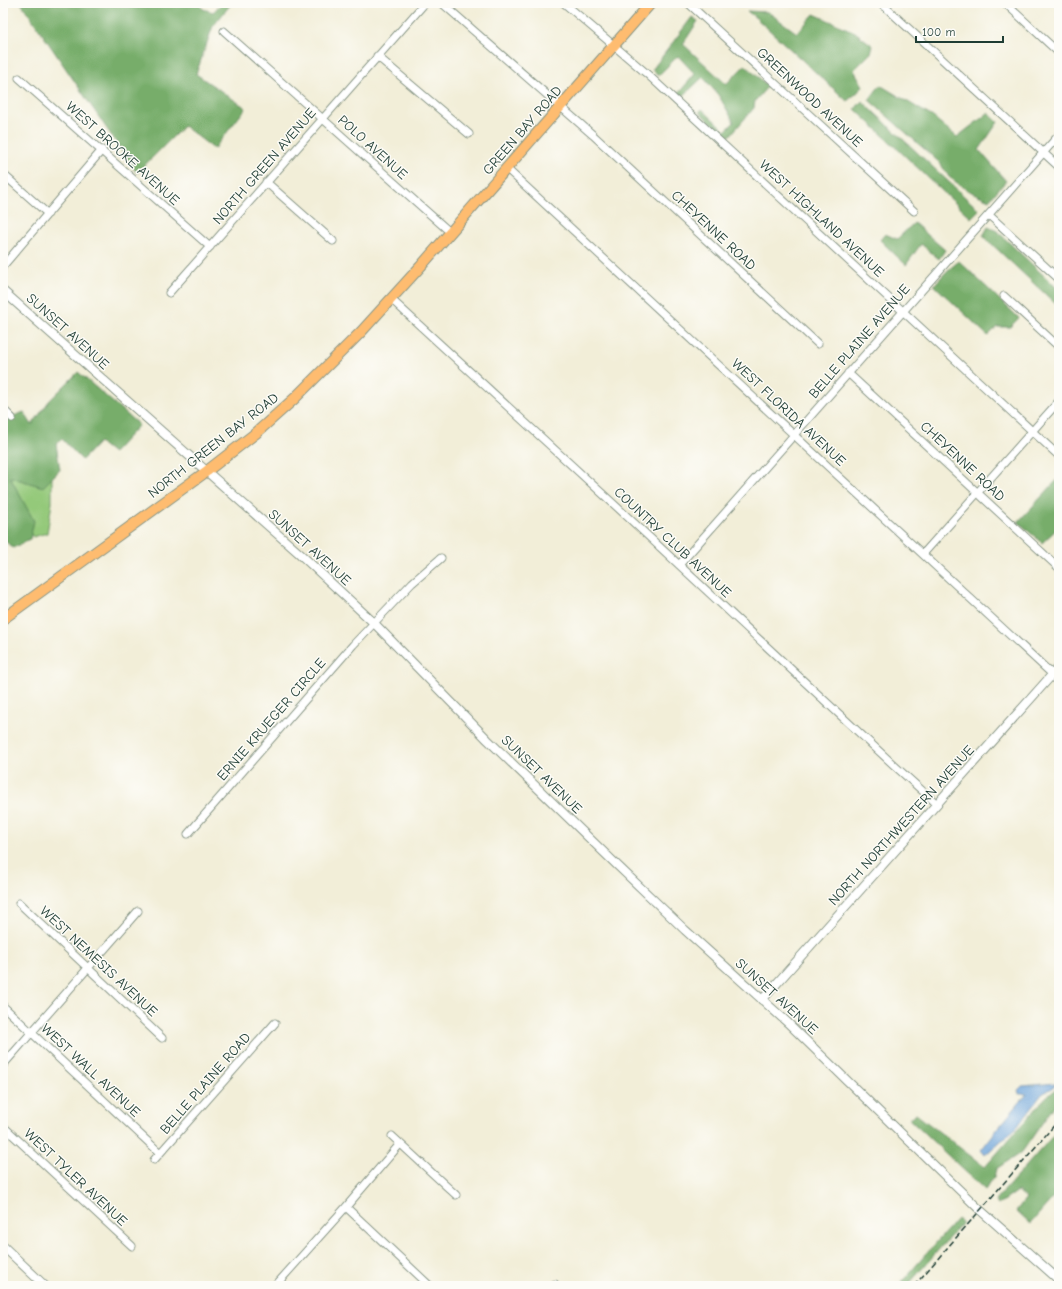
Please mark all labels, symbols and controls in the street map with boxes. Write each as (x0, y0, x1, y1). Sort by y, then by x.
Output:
scale bar (916, 18, 1003, 44)
text: 100 m (922, 25, 955, 39)
street label: GREENWOOD AVENUE (753, 44, 866, 151)
street label: GREEN BAY ROAD (479, 82, 566, 178)
street label: WEST BROOKE AVENUE (62, 98, 183, 209)
street label: NORTH GREEN AVENUE (209, 105, 320, 228)
street label: POLO AVENUE (334, 112, 411, 183)
street label: WEST HIGHLAND AVENUE (756, 156, 888, 281)
street label: CHEYENNE ROAD (668, 187, 760, 274)
street label: BELLE PLAINE AVENUE (805, 281, 914, 402)
street label: SUNSET AVENUE (23, 290, 113, 373)
street label: WEST FLORIDA AVENUE (728, 355, 849, 470)
street label: NORTH GREEN BAY ROAD (145, 389, 282, 502)
street label: CHEYENNE ROAD (917, 418, 1009, 505)
street label: COUNTRY CLUB AVENUE (610, 484, 735, 601)
street label: SUNSET AVENUE (265, 506, 355, 589)
street label: ERNIE KRUEGER CIRCLE (214, 655, 329, 784)
street label: SUNSET AVENUE (498, 732, 586, 817)
street label: NORTH NORTHWESTERN AVENUE (825, 742, 978, 909)
street label: WEST NEMESIS AVENUE (36, 902, 161, 1020)
street label: SUNSET AVENUE (732, 955, 822, 1038)
street label: WEST WALL AVENUE (38, 1020, 144, 1121)
street label: BELLE PLAINE ROAD (157, 1029, 254, 1138)
street label: WEST TYLER AVENUE (20, 1125, 131, 1230)

